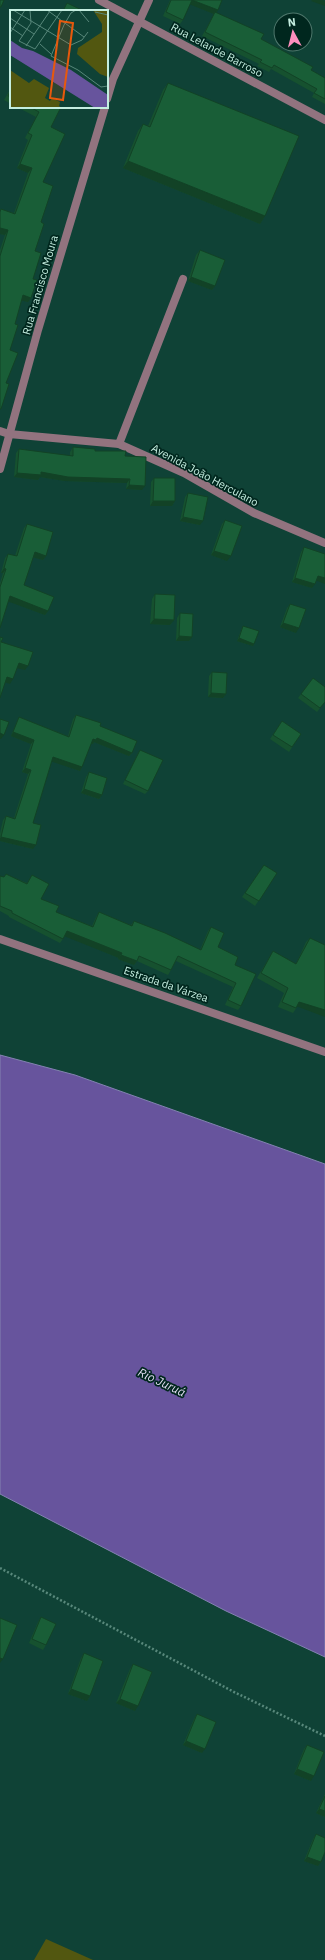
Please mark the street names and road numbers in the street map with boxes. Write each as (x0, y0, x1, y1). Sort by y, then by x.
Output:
street label: Rua Lelande Barroso (169, 20, 265, 80)
street label: Rua Francisco Moura (19, 234, 61, 336)
street label: Avenida João Herculano (149, 441, 261, 509)
street label: Estrada da Várzea (122, 963, 210, 1005)

